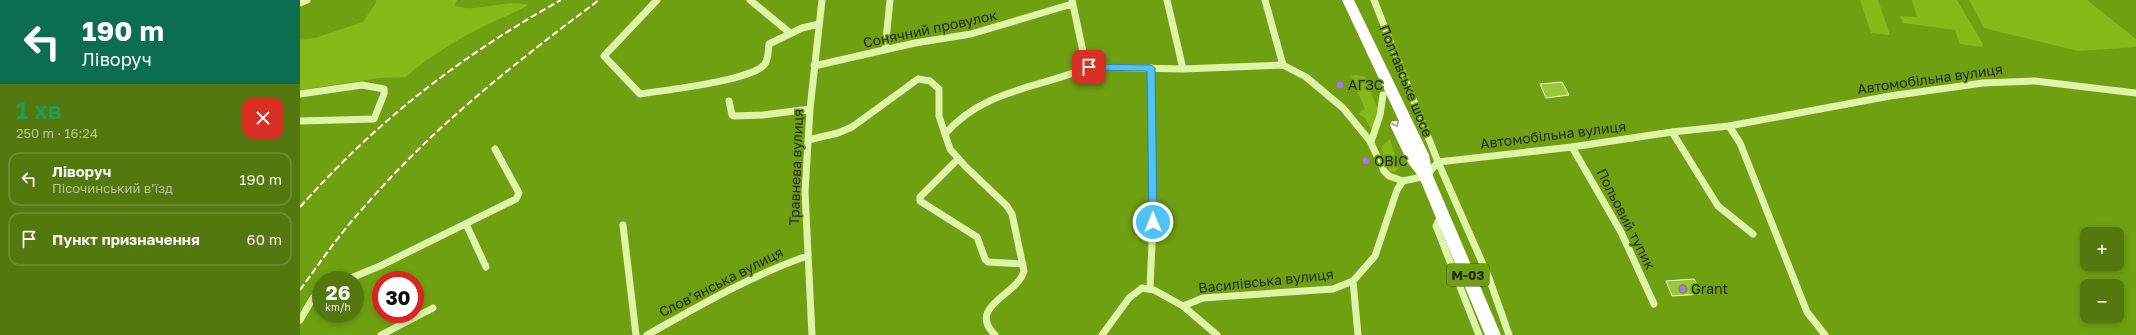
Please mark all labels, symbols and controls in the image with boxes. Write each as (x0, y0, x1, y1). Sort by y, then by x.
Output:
street label: Сонячний провулок (861, 6, 998, 51)
text: 190 m (82, 14, 164, 47)
icon: left (16, 16, 68, 68)
street label: Полтавське шосе (1376, 22, 1437, 139)
text: Ліворуч (82, 48, 152, 70)
pin (1072, 50, 1106, 84)
icon: arrive (1078, 56, 1100, 78)
street label: Автомобільна вулиця (1856, 60, 2004, 97)
place label: АГЗС (1348, 76, 1383, 93)
marker: АГЗС (1335, 80, 1345, 90)
text: 1 хв (16, 95, 62, 124)
button: close (242, 97, 284, 139)
street label: Травнева вулиця (785, 108, 806, 226)
street label: Автомобільна вулиця (1479, 117, 1627, 152)
one-way arrow (1391, 120, 1399, 127)
text: 250 m · 16:24 (16, 125, 98, 141)
place label: ОВІС (1374, 152, 1408, 169)
marker: ОВІС (1361, 156, 1371, 166)
text: Ліворуч (52, 162, 111, 180)
street label: Польовий тупик (1594, 165, 1659, 272)
icon: left (18, 168, 40, 190)
text: 190 m (239, 170, 282, 188)
text: Пісочинський в’їзд (52, 180, 173, 196)
position arrow (1132, 201, 1174, 243)
map controls (2080, 227, 2124, 323)
button: + (2080, 227, 2124, 271)
icon: arrive (18, 228, 40, 250)
text: Пункт призначення (52, 230, 200, 248)
text: 60 m (247, 230, 282, 248)
street label: Слов’янська вулиця (656, 243, 786, 320)
road number: М-03 (1447, 264, 1489, 286)
street label: Василівська вулиця (1197, 265, 1335, 296)
speed limit sign: 30 (372, 271, 424, 323)
button: − (2080, 279, 2124, 323)
text: 26 (326, 280, 350, 304)
place label: Grant (1691, 280, 1728, 297)
marker: Grant (1678, 284, 1688, 294)
text: km/h (325, 301, 351, 313)

